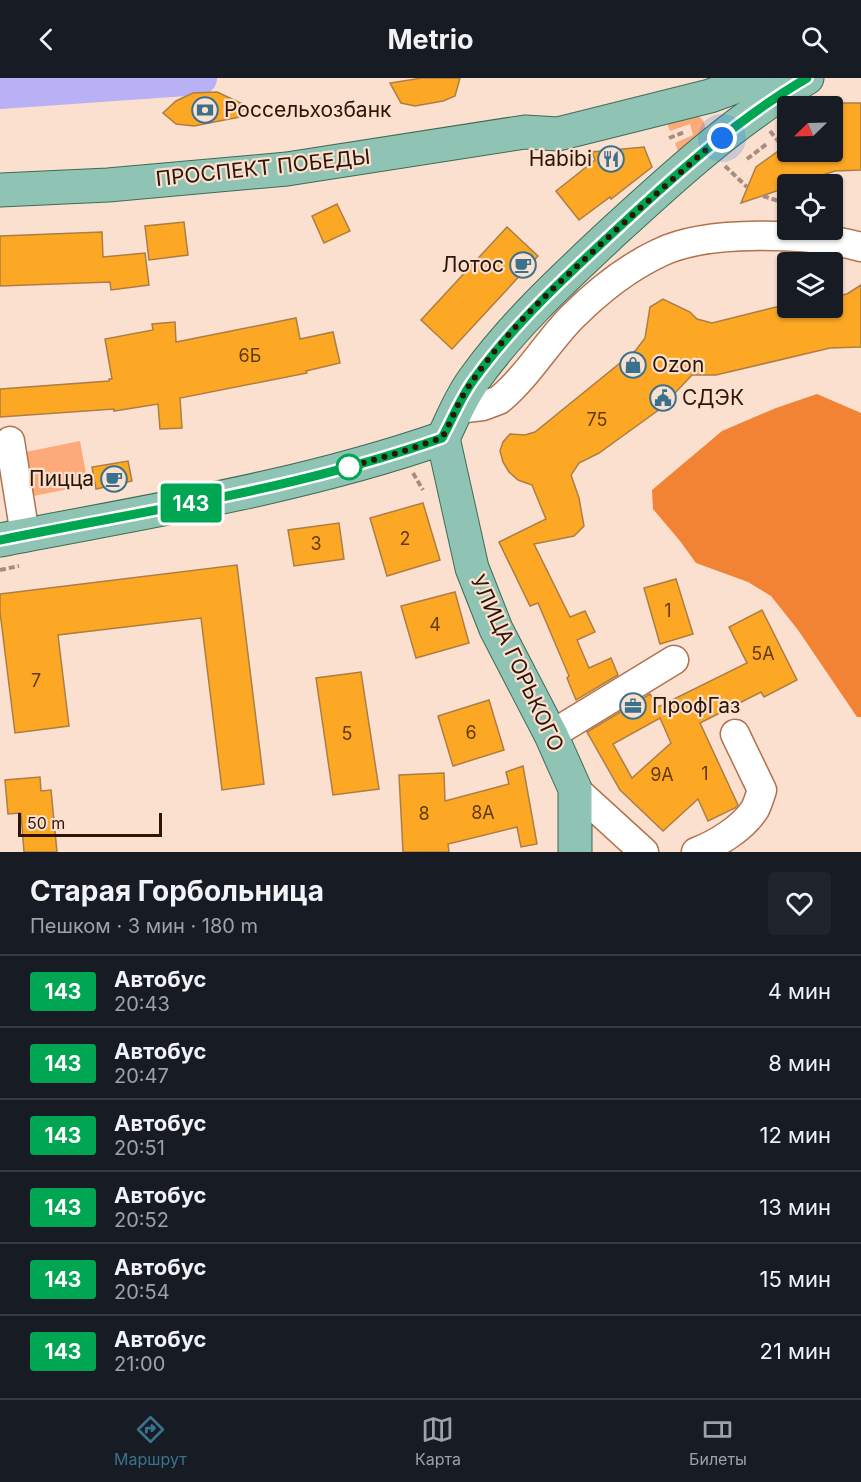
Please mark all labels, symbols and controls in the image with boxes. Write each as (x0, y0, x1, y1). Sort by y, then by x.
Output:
icon: back (30, 23, 63, 56)
text: Metrio (387, 23, 474, 56)
icon: search (798, 23, 831, 56)
bank icon: Россельхозбанк (190, 95, 220, 125)
north arrow (777, 96, 843, 162)
map controls (777, 96, 843, 318)
place label: Россельхозбанк (224, 97, 392, 122)
your location (707, 123, 737, 153)
street label: ПРОСПЕКТ ПОБЕДЫ (154, 144, 372, 191)
restaurant icon: Habibi (596, 144, 626, 174)
place label: Habibi (529, 146, 592, 171)
button: locate (777, 174, 843, 240)
cafe icon: Лотос (508, 250, 538, 280)
place label: Лотос (442, 252, 504, 277)
button: layers (777, 252, 843, 318)
house number: 6Б (239, 345, 261, 366)
shop icon: Ozon (618, 350, 648, 380)
place label: Ozon (652, 352, 704, 377)
public building icon: СДЭК (648, 383, 678, 413)
place label: СДЭК (682, 385, 744, 410)
house number: 75 (587, 409, 607, 430)
unlabelled marker (336, 454, 362, 480)
cafe icon: Пицца (99, 464, 129, 494)
place label: Пицца (29, 466, 94, 491)
line badge: 143 (156, 484, 225, 522)
text: 143 (173, 491, 209, 516)
house number: 2 (400, 528, 410, 549)
house number: 3 (310, 533, 322, 554)
street label: УЛИЦА ГОРЬКОГО (466, 571, 569, 755)
house number: 1 (664, 600, 672, 621)
house number: 4 (429, 614, 441, 635)
house number: 5А (751, 643, 775, 664)
house number: 7 (31, 670, 41, 691)
office icon: ПрофГаз (618, 691, 648, 721)
place label: ПрофГаз (652, 693, 740, 718)
house number: 6 (465, 722, 477, 743)
house number: 5 (342, 723, 352, 744)
house number: 1 (701, 763, 709, 784)
house number: 9А (650, 764, 674, 785)
house number: 8А (471, 802, 495, 823)
house number: 8 (418, 803, 430, 824)
scale bar (18, 810, 162, 838)
text: 50 m (27, 813, 65, 833)
button: heart (768, 872, 831, 935)
text: Старая Горбольница (30, 874, 324, 908)
text: Пешком · 3 мин · 180 m (30, 914, 258, 938)
text: Автобус (114, 966, 207, 992)
text: 4 мин (768, 978, 831, 1004)
text: 143 (45, 979, 81, 1004)
text: 20:43 (114, 992, 170, 1016)
text: Автобус (114, 1038, 207, 1064)
text: 8 мин (768, 1050, 831, 1076)
text: 143 (45, 1051, 81, 1076)
text: 20:47 (114, 1064, 169, 1088)
text: Автобус (114, 1110, 207, 1136)
text: 12 мин (759, 1122, 831, 1148)
text: 143 (45, 1123, 81, 1148)
text: 20:51 (114, 1136, 165, 1160)
text: Автобус (114, 1182, 207, 1208)
text: 13 мин (759, 1194, 831, 1220)
text: 143 (45, 1195, 81, 1220)
text: 20:52 (114, 1208, 169, 1232)
text: Автобус (114, 1254, 207, 1280)
text: 15 мин (760, 1266, 831, 1292)
text: 143 (45, 1267, 81, 1292)
text: 20:54 (114, 1280, 170, 1304)
text: Автобус (114, 1326, 207, 1352)
text: 21 мин (759, 1338, 831, 1364)
text: 143 (45, 1339, 81, 1364)
text: 21:00 (114, 1352, 165, 1376)
tab: Маршрут (114, 1413, 187, 1469)
tab: Карта (415, 1413, 461, 1469)
tab: Билеты (689, 1413, 747, 1469)

